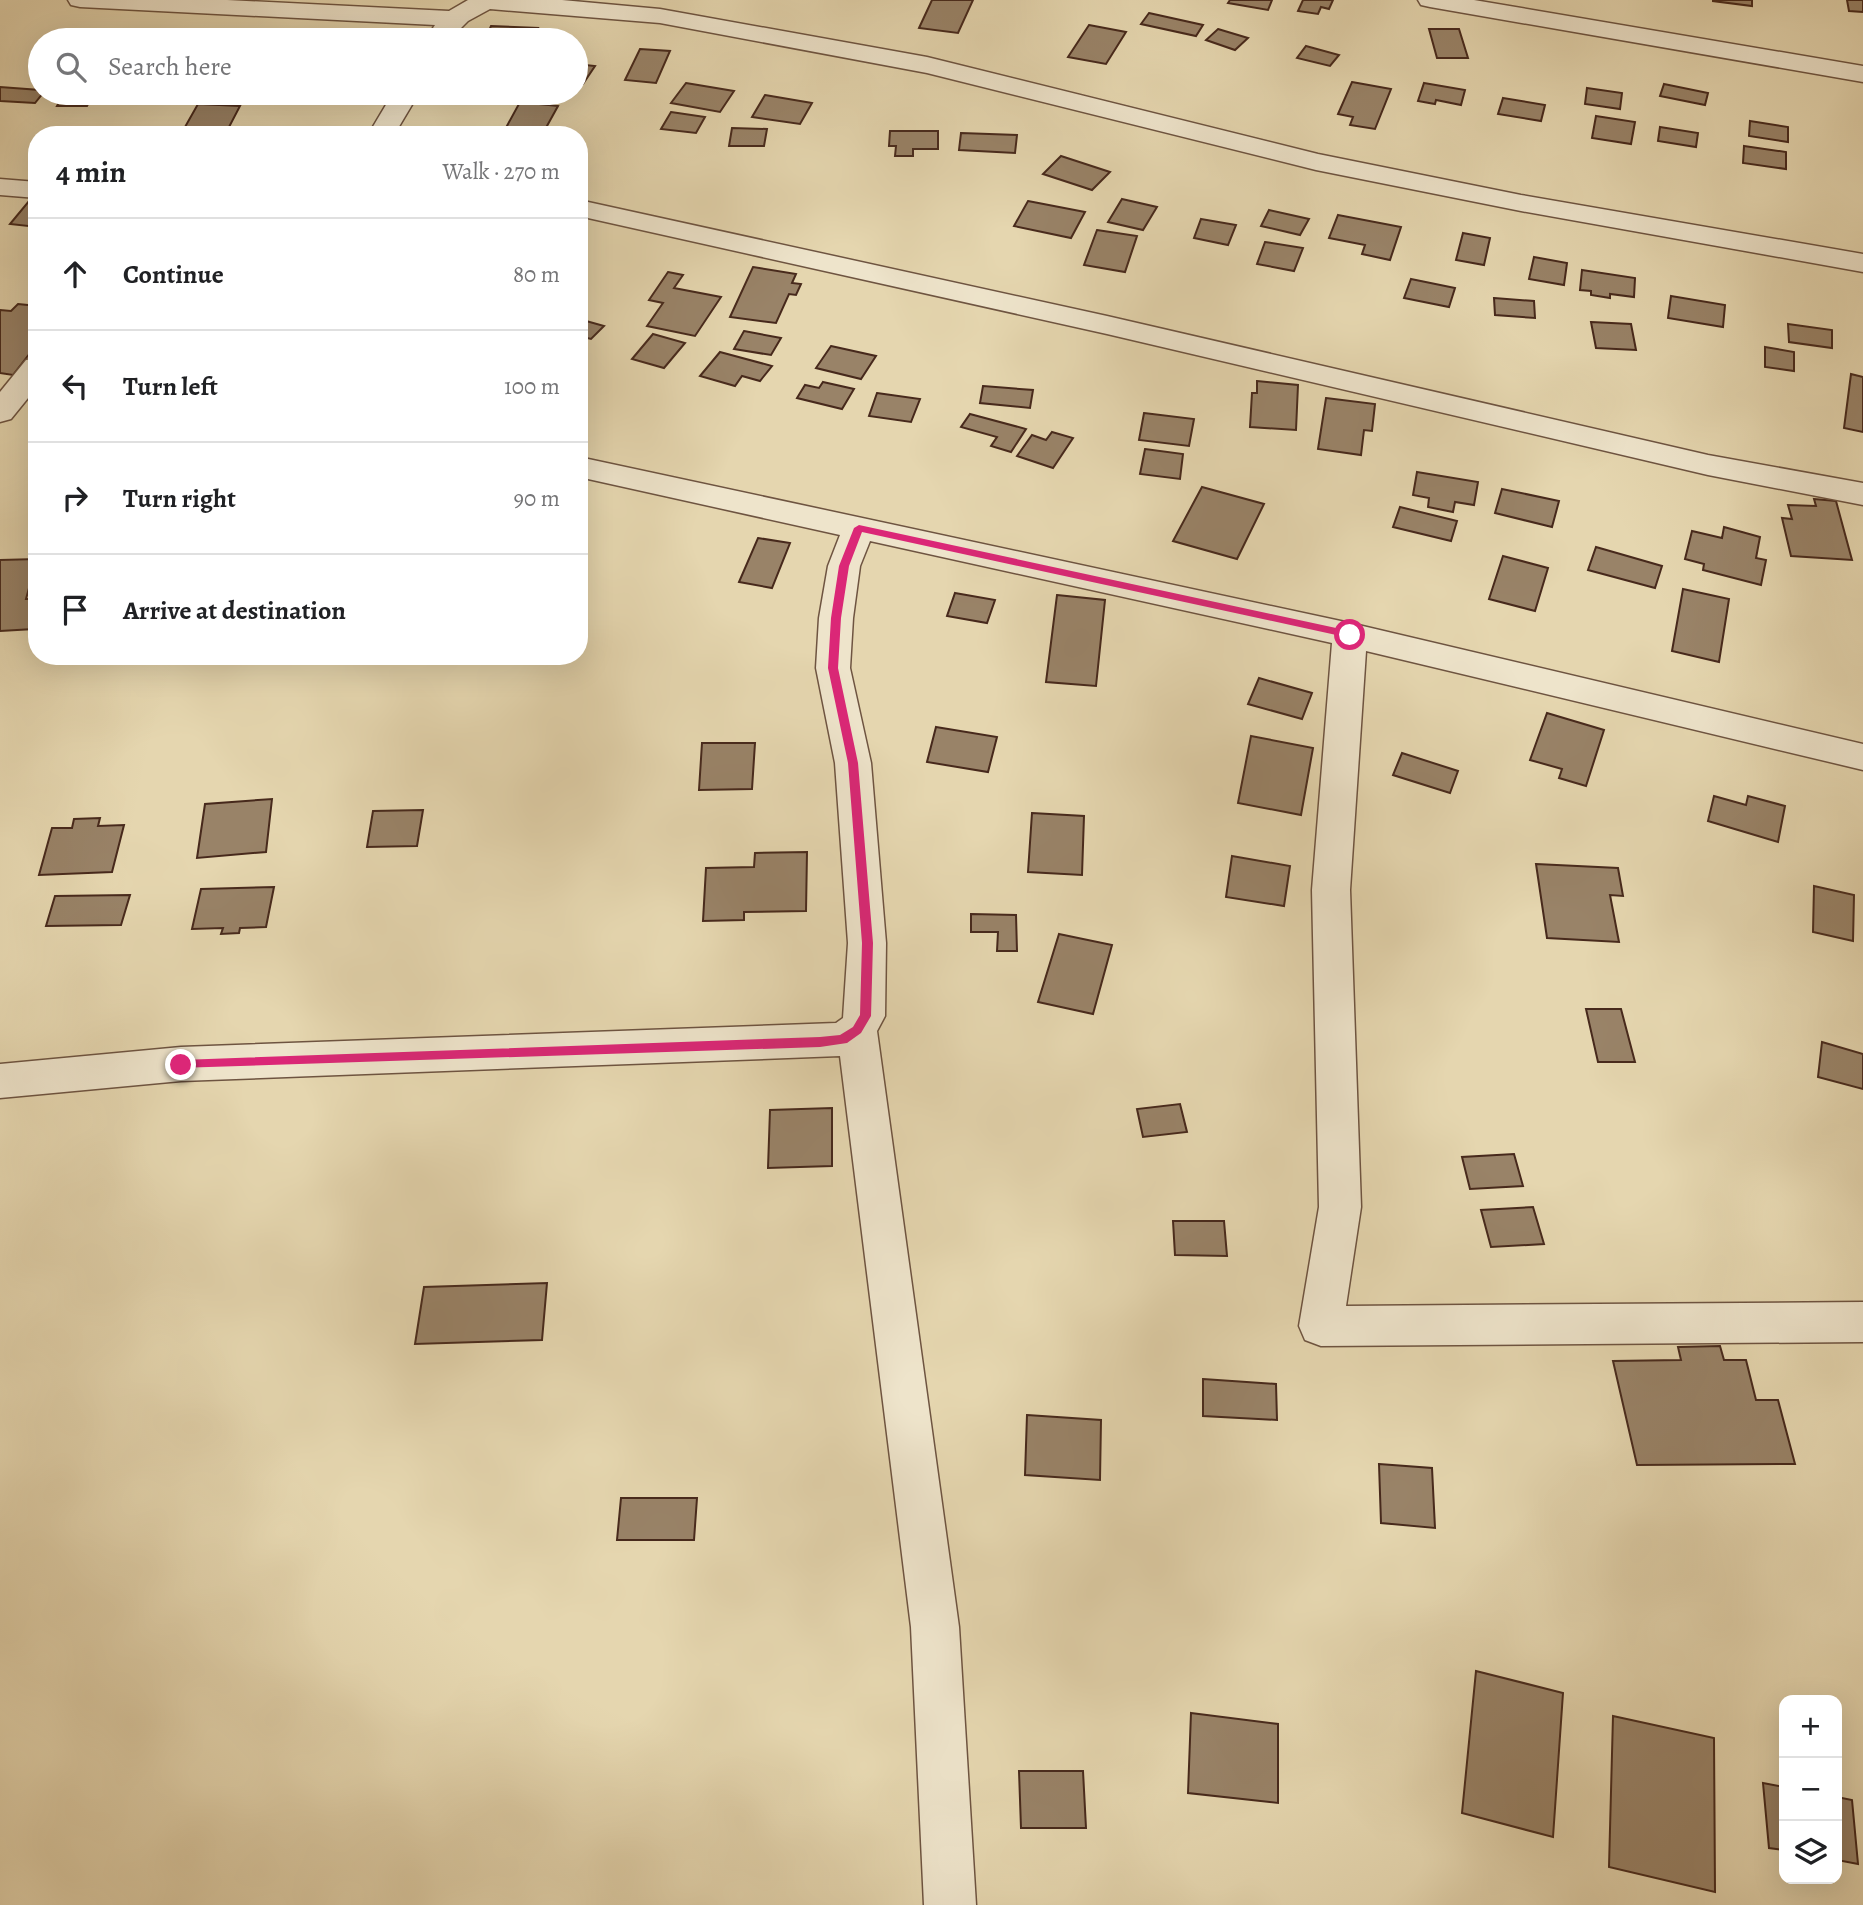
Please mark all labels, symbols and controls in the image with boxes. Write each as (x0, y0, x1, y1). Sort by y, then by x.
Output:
search box (28, 28, 588, 105)
icon: search (52, 48, 90, 86)
text: Search here (108, 49, 232, 84)
text: 4 min (56, 152, 126, 192)
text: Walk · 270 m (442, 156, 560, 187)
icon: ahead (56, 255, 94, 293)
text: Continue (123, 257, 224, 292)
text: 80 m (513, 259, 560, 290)
icon: left (56, 367, 94, 405)
text: Turn left (123, 369, 218, 404)
text: 100 m (504, 371, 560, 402)
icon: right (56, 479, 94, 517)
text: Turn right (123, 481, 236, 516)
text: 90 m (514, 483, 560, 514)
icon: arrive (56, 591, 94, 629)
text: Arrive at destination (123, 593, 346, 628)
route start (1334, 619, 1365, 650)
route end (165, 1049, 196, 1080)
map controls (1779, 1695, 1842, 1884)
button: + (1779, 1695, 1842, 1758)
button: − (1779, 1758, 1842, 1821)
button: layers (1779, 1821, 1842, 1884)

